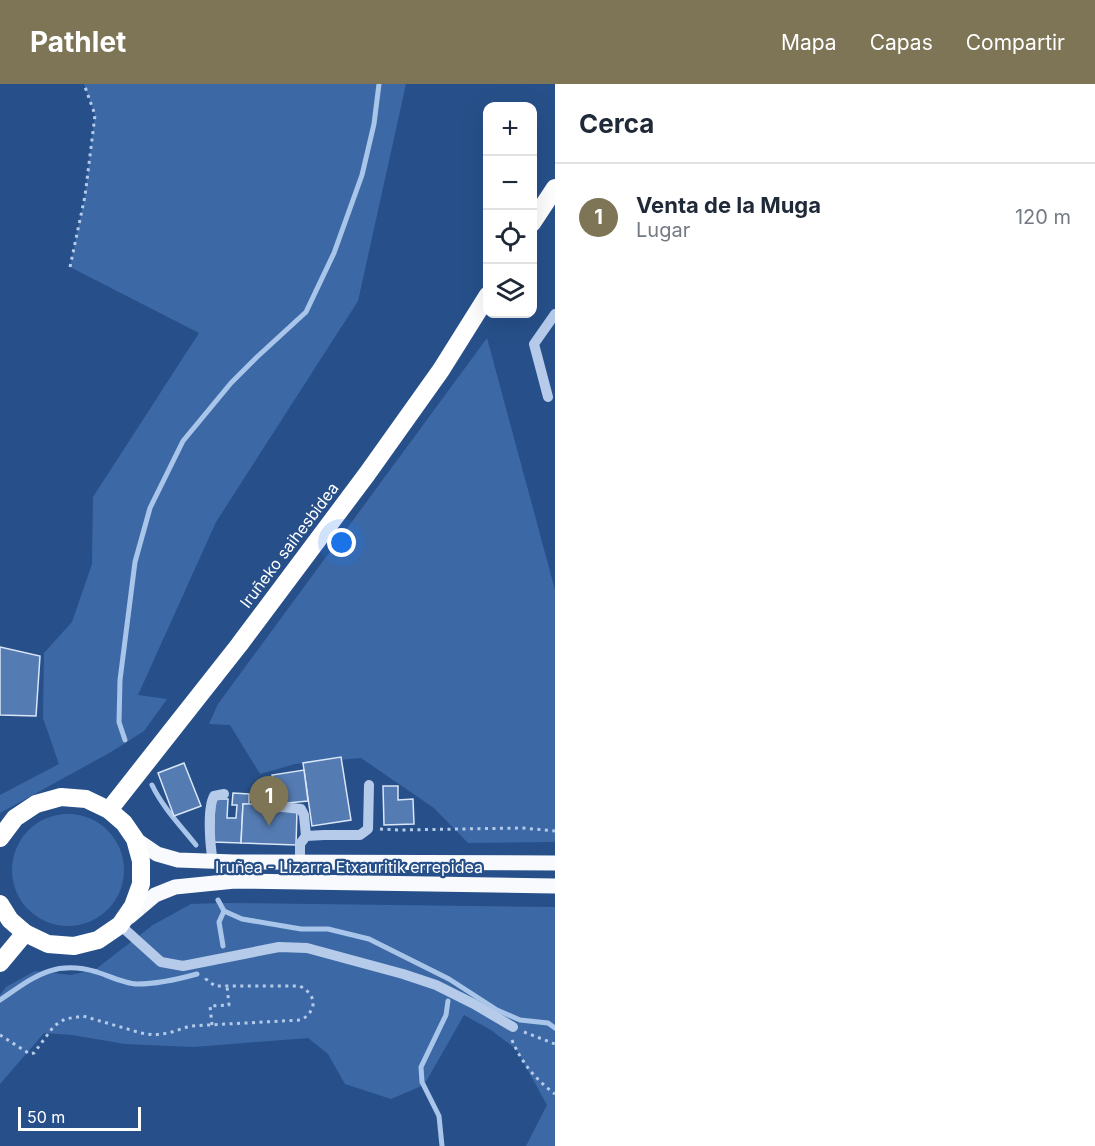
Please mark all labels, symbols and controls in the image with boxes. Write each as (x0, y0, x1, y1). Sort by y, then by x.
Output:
text: Pathlet (30, 25, 126, 59)
text: Mapa (781, 30, 837, 55)
text: Capas (870, 30, 933, 55)
text: Compartir (966, 30, 1065, 55)
map controls (483, 102, 537, 318)
button: + (483, 102, 537, 156)
text: Cerca (579, 108, 654, 139)
button: − (483, 156, 537, 210)
text: Venta de la Muga (636, 192, 821, 218)
text: 1 (594, 205, 603, 229)
text: 120 m (1015, 205, 1071, 229)
button: locate (483, 210, 537, 264)
text: Lugar (636, 218, 690, 242)
button: layers (483, 264, 537, 318)
street label: Iruñeko saihesbidea (235, 478, 343, 612)
your location (327, 528, 356, 557)
pin: 1 (250, 776, 288, 826)
street label: Iruñea - Lizarra Etxauritik errepidea (215, 857, 483, 877)
scale bar (18, 1104, 141, 1132)
text: 50 m (27, 1107, 65, 1127)

